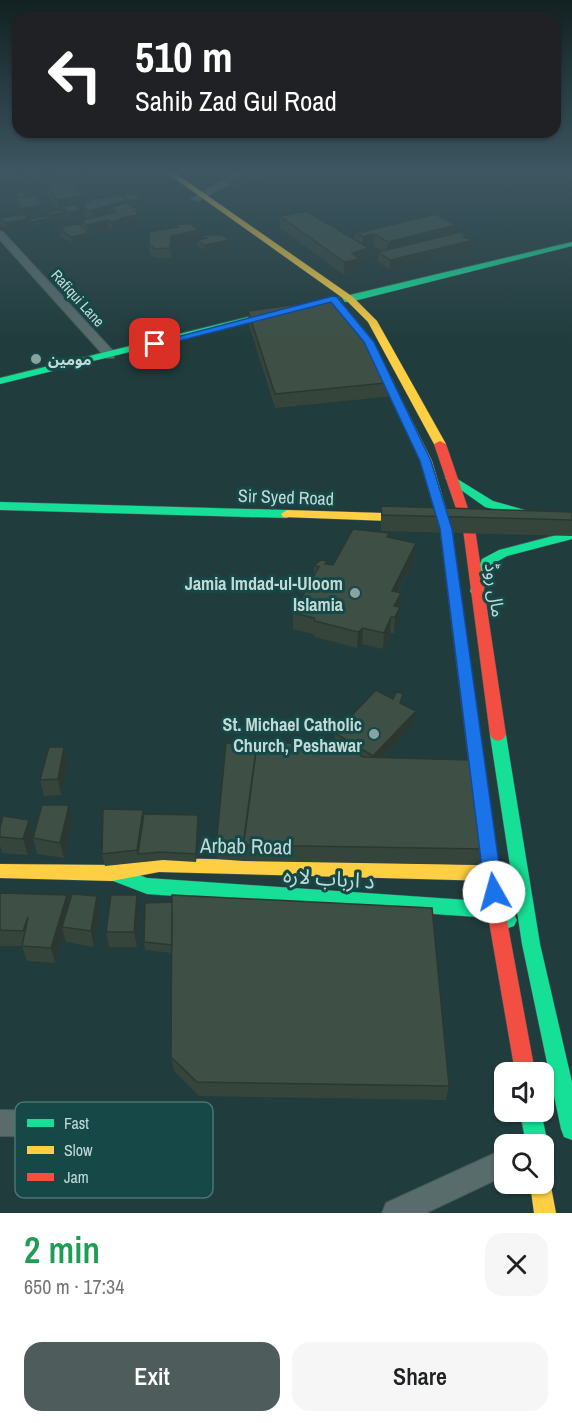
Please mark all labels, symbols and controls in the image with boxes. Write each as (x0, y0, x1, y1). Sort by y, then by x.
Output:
text: 510 m (135, 29, 233, 85)
icon: left (36, 36, 114, 114)
text: Sahib Zad Gul Road (135, 83, 337, 119)
street label: Rafiqui Lane (47, 265, 109, 331)
pin (129, 318, 180, 369)
icon: arrive (138, 327, 171, 360)
place label: مومین (48, 349, 92, 370)
marker: مومین (29, 352, 43, 366)
street label: Sir Syed Road (238, 483, 334, 511)
street label: مال روڈ (479, 561, 511, 619)
place label: Jamia Imdad-ul-Uloom Islamia (185, 571, 344, 617)
marker: Jamia Imdad-ul-Uloom Islamia (348, 586, 362, 600)
place label: St. Michael Catholic Church, Peshawar (223, 712, 362, 758)
marker: St. Michael Catholic Church, Peshawar (367, 727, 381, 741)
street label: Arbab Road (199, 831, 292, 861)
street label: د ارباب لاره (282, 860, 376, 896)
position arrow (462, 860, 526, 924)
map controls (494, 1062, 554, 1194)
button: sound (494, 1062, 554, 1122)
legend (15, 1102, 213, 1198)
text: Fast (64, 1112, 89, 1134)
button: search (494, 1134, 554, 1194)
text: Slow (64, 1139, 93, 1161)
text: Jam (64, 1166, 89, 1188)
text: 2 min (24, 1226, 100, 1274)
button: close (485, 1233, 548, 1296)
text: 650 m · 17:34 (24, 1273, 124, 1300)
button: Exit (24, 1342, 280, 1411)
button: Share (292, 1342, 548, 1411)

